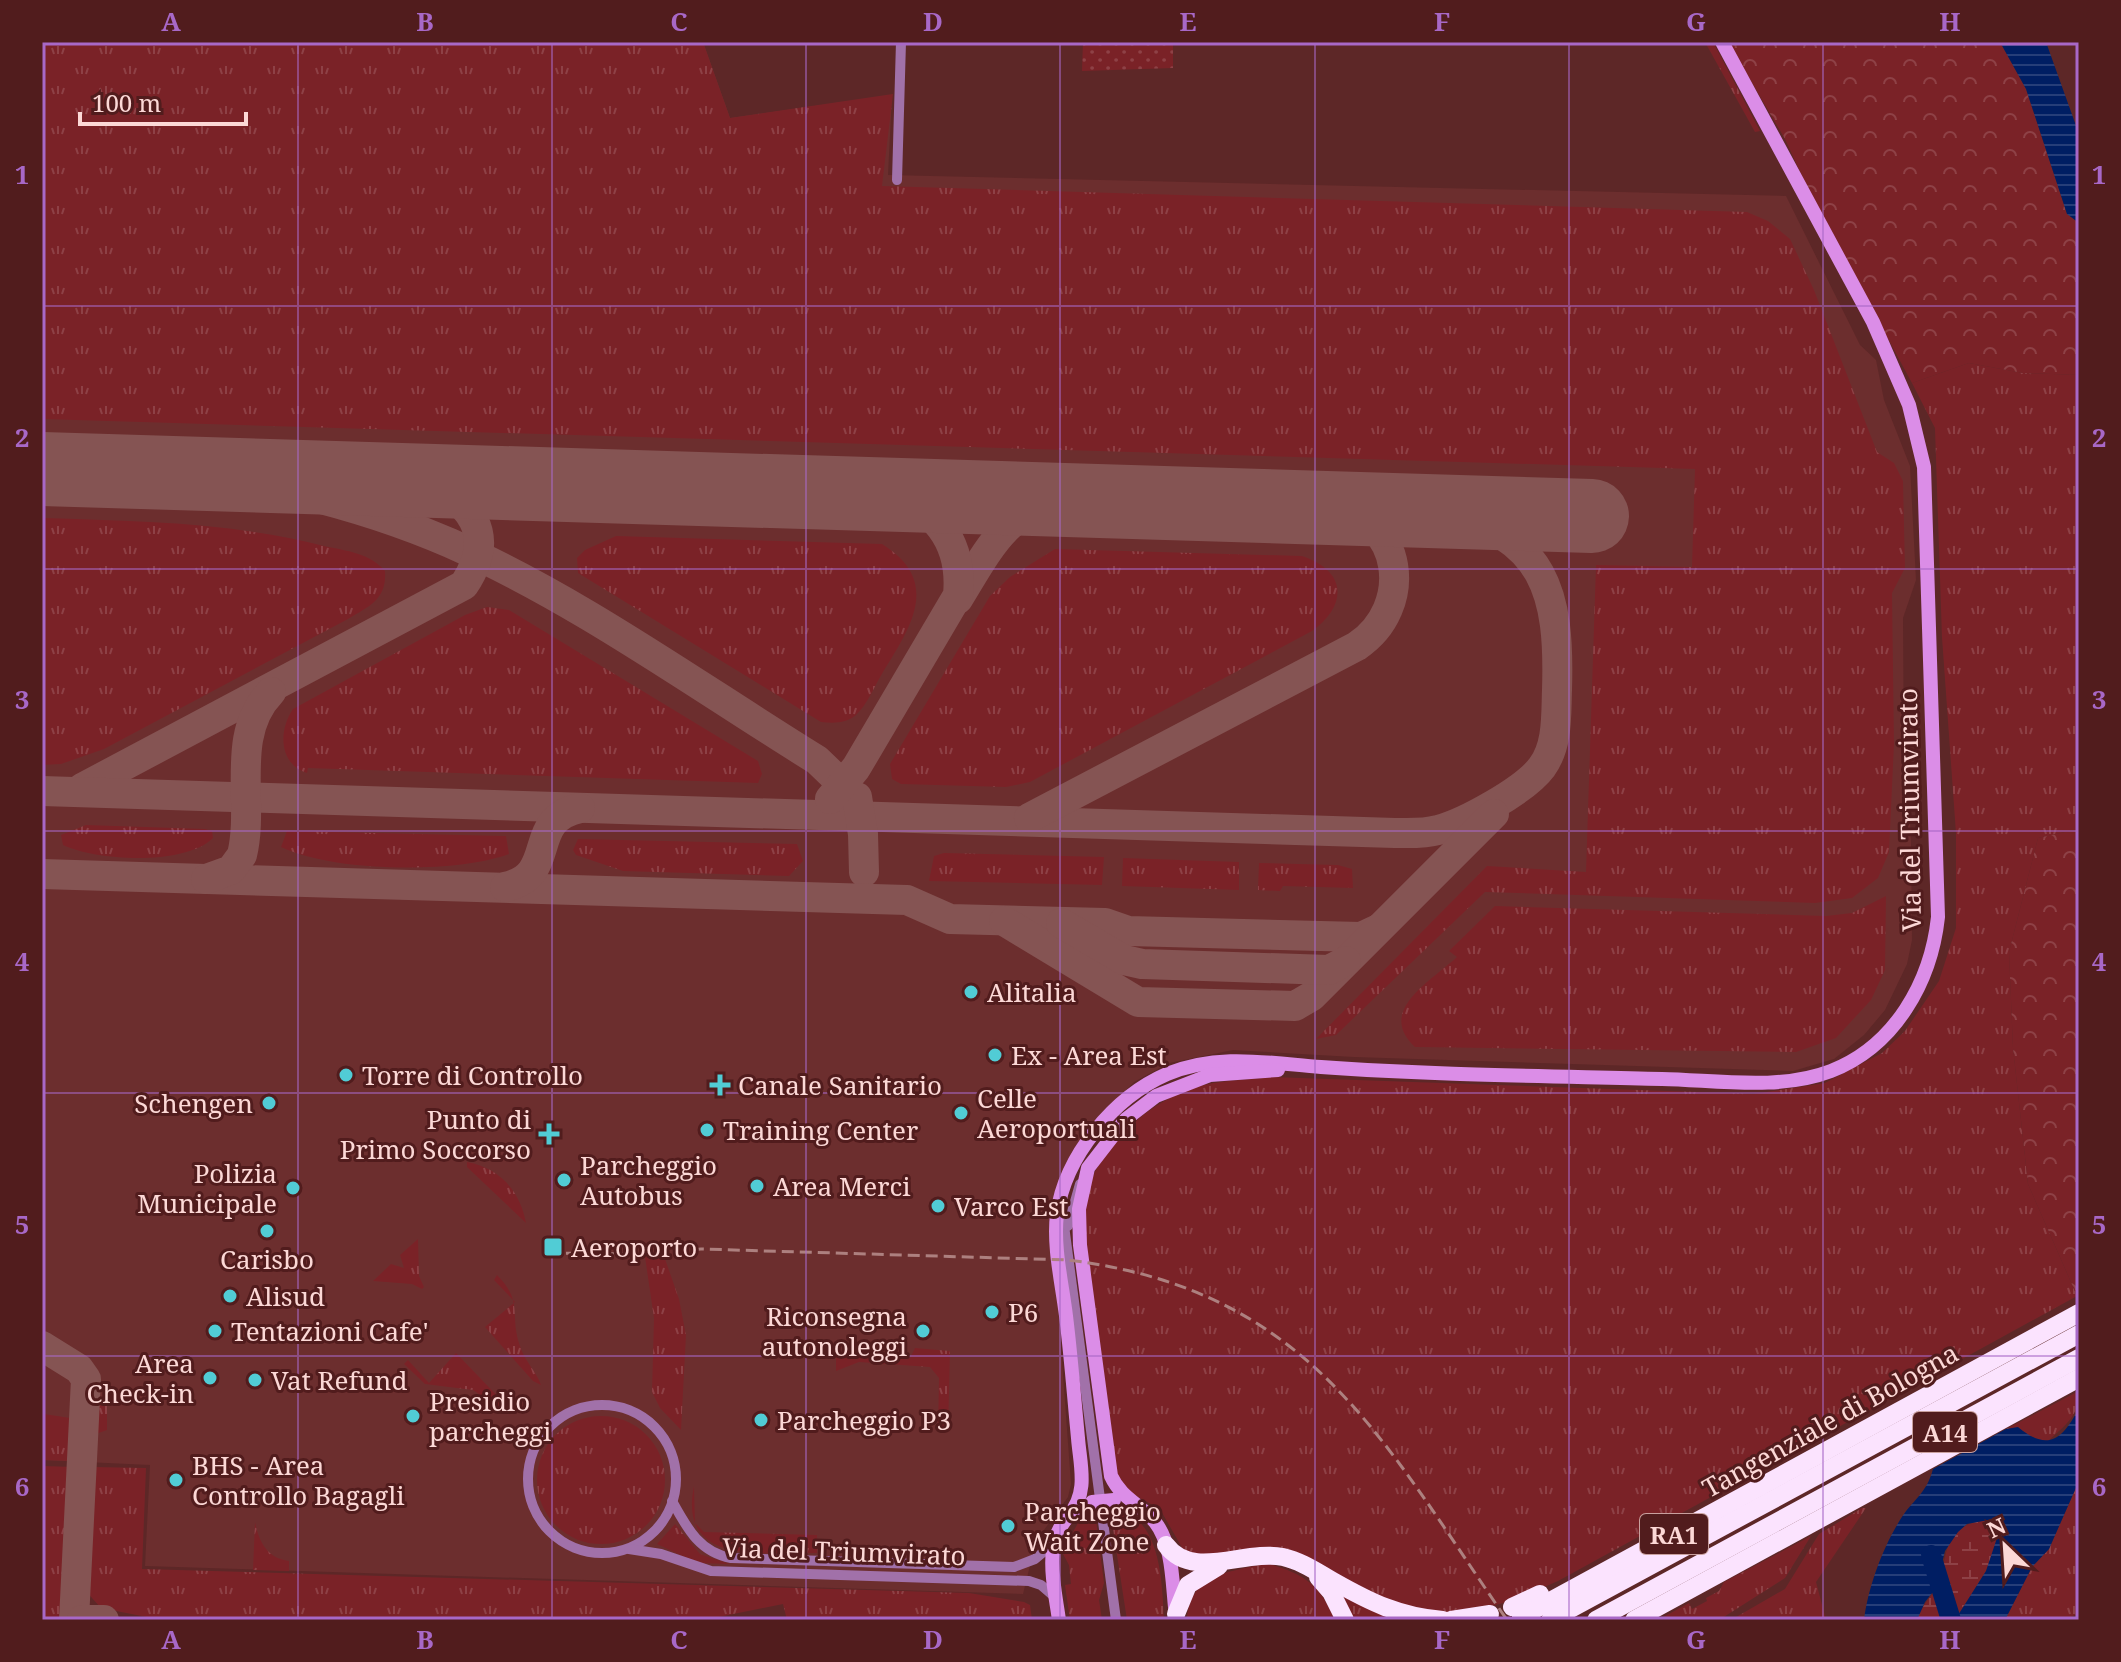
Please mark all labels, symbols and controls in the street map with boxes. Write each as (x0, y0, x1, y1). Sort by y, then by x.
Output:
text: A (161, 3, 181, 39)
text: B (416, 3, 434, 39)
text: C (670, 3, 688, 39)
text: D (923, 3, 943, 39)
text: E (1180, 3, 1197, 39)
text: F (1434, 3, 1450, 39)
text: G (1686, 3, 1706, 39)
text: H (1939, 3, 1961, 39)
scale bar (80, 76, 246, 126)
text: 100 m (92, 86, 161, 119)
text: 1 (15, 156, 29, 192)
text: 1 (2092, 156, 2106, 192)
text: 2 (15, 419, 29, 455)
text: 2 (2092, 419, 2106, 455)
text: 3 (15, 681, 29, 717)
text: 3 (2092, 681, 2106, 717)
street label: Via del Triumvirato (1889, 688, 1929, 932)
text: 4 (15, 943, 30, 979)
text: 4 (2092, 943, 2107, 979)
place label: Alitalia (987, 974, 1077, 1010)
marker: Alitalia (962, 983, 980, 1001)
place label: Ex - Area Est (1011, 1037, 1167, 1073)
marker: Ex - Area Est (986, 1046, 1004, 1064)
place label: Torre di Controllo (362, 1057, 583, 1093)
marker: Torre di Controllo (337, 1066, 355, 1084)
place label: Canale Sanitario (738, 1067, 942, 1103)
marker: Canale Sanitario (709, 1074, 731, 1096)
place label: Celle Aeroportuali (977, 1080, 1136, 1146)
place label: Schengen (134, 1085, 253, 1121)
marker: Schengen (260, 1094, 278, 1112)
place label: Punto di Primo Soccorso (340, 1101, 531, 1167)
marker: Celle Aeroportuali (952, 1104, 970, 1122)
place label: Training Center (723, 1112, 918, 1148)
marker: Training Center (698, 1121, 716, 1139)
marker: Punto di Primo Soccorso (538, 1123, 560, 1145)
place label: Parcheggio Autobus (580, 1147, 717, 1213)
place label: Polizia Municipale (137, 1155, 277, 1221)
place label: Area Merci (773, 1168, 911, 1204)
marker: Parcheggio Autobus (555, 1171, 573, 1189)
marker: Area Merci (748, 1177, 766, 1195)
marker: Polizia Municipale (284, 1179, 302, 1197)
place label: Varco Est (954, 1188, 1069, 1224)
marker: Varco Est (929, 1197, 947, 1215)
text: 5 (15, 1206, 29, 1242)
text: 5 (2092, 1206, 2106, 1242)
marker: Carisbo (258, 1222, 276, 1240)
place label: Aeroporto (571, 1229, 697, 1265)
marker: Aeroporto (542, 1236, 564, 1258)
place label: Carisbo (220, 1241, 314, 1277)
place label: Alisud (246, 1278, 325, 1314)
marker: Alisud (221, 1287, 239, 1305)
place label: P6 (1008, 1294, 1038, 1330)
place label: Riconsegna autonoleggi (762, 1298, 907, 1364)
marker: P6 (983, 1303, 1001, 1321)
place label: Tentazioni Cafe' (231, 1313, 428, 1349)
marker: Tentazioni Cafe' (206, 1322, 224, 1340)
marker: Riconsegna autonoleggi (914, 1322, 932, 1340)
street label: Tangenziale di Bologna (1695, 1335, 1965, 1505)
place label: Area Check-in (86, 1345, 194, 1411)
place label: Vat Refund (271, 1362, 407, 1398)
marker: Area Check-in (201, 1369, 219, 1387)
marker: Vat Refund (246, 1371, 264, 1389)
place label: Presidio parcheggi (429, 1383, 551, 1449)
place label: Parcheggio P3 (777, 1402, 951, 1438)
marker: Presidio parcheggi (404, 1407, 422, 1425)
marker: Parcheggio P3 (752, 1411, 770, 1429)
road number: A14 (1913, 1412, 1977, 1452)
place label: BHS - Area Controllo Bagagli (192, 1447, 405, 1513)
text: 6 (15, 1468, 29, 1504)
text: 6 (2092, 1468, 2106, 1504)
marker: BHS - Area Controllo Bagagli (167, 1471, 185, 1489)
place label: Parcheggio Wait Zone (1024, 1493, 1161, 1559)
north arrow (1965, 1506, 2045, 1586)
text: N (1982, 1510, 2010, 1544)
road number: RA1 (1640, 1514, 1708, 1554)
marker: Parcheggio Wait Zone (999, 1517, 1017, 1535)
street label: Via del Triumvirato (722, 1529, 966, 1573)
text: A (161, 1621, 181, 1657)
text: B (416, 1621, 434, 1657)
text: C (670, 1621, 688, 1657)
text: D (923, 1621, 943, 1657)
text: E (1180, 1621, 1197, 1657)
text: F (1434, 1621, 1450, 1657)
text: G (1686, 1621, 1706, 1657)
text: H (1939, 1621, 1961, 1657)

